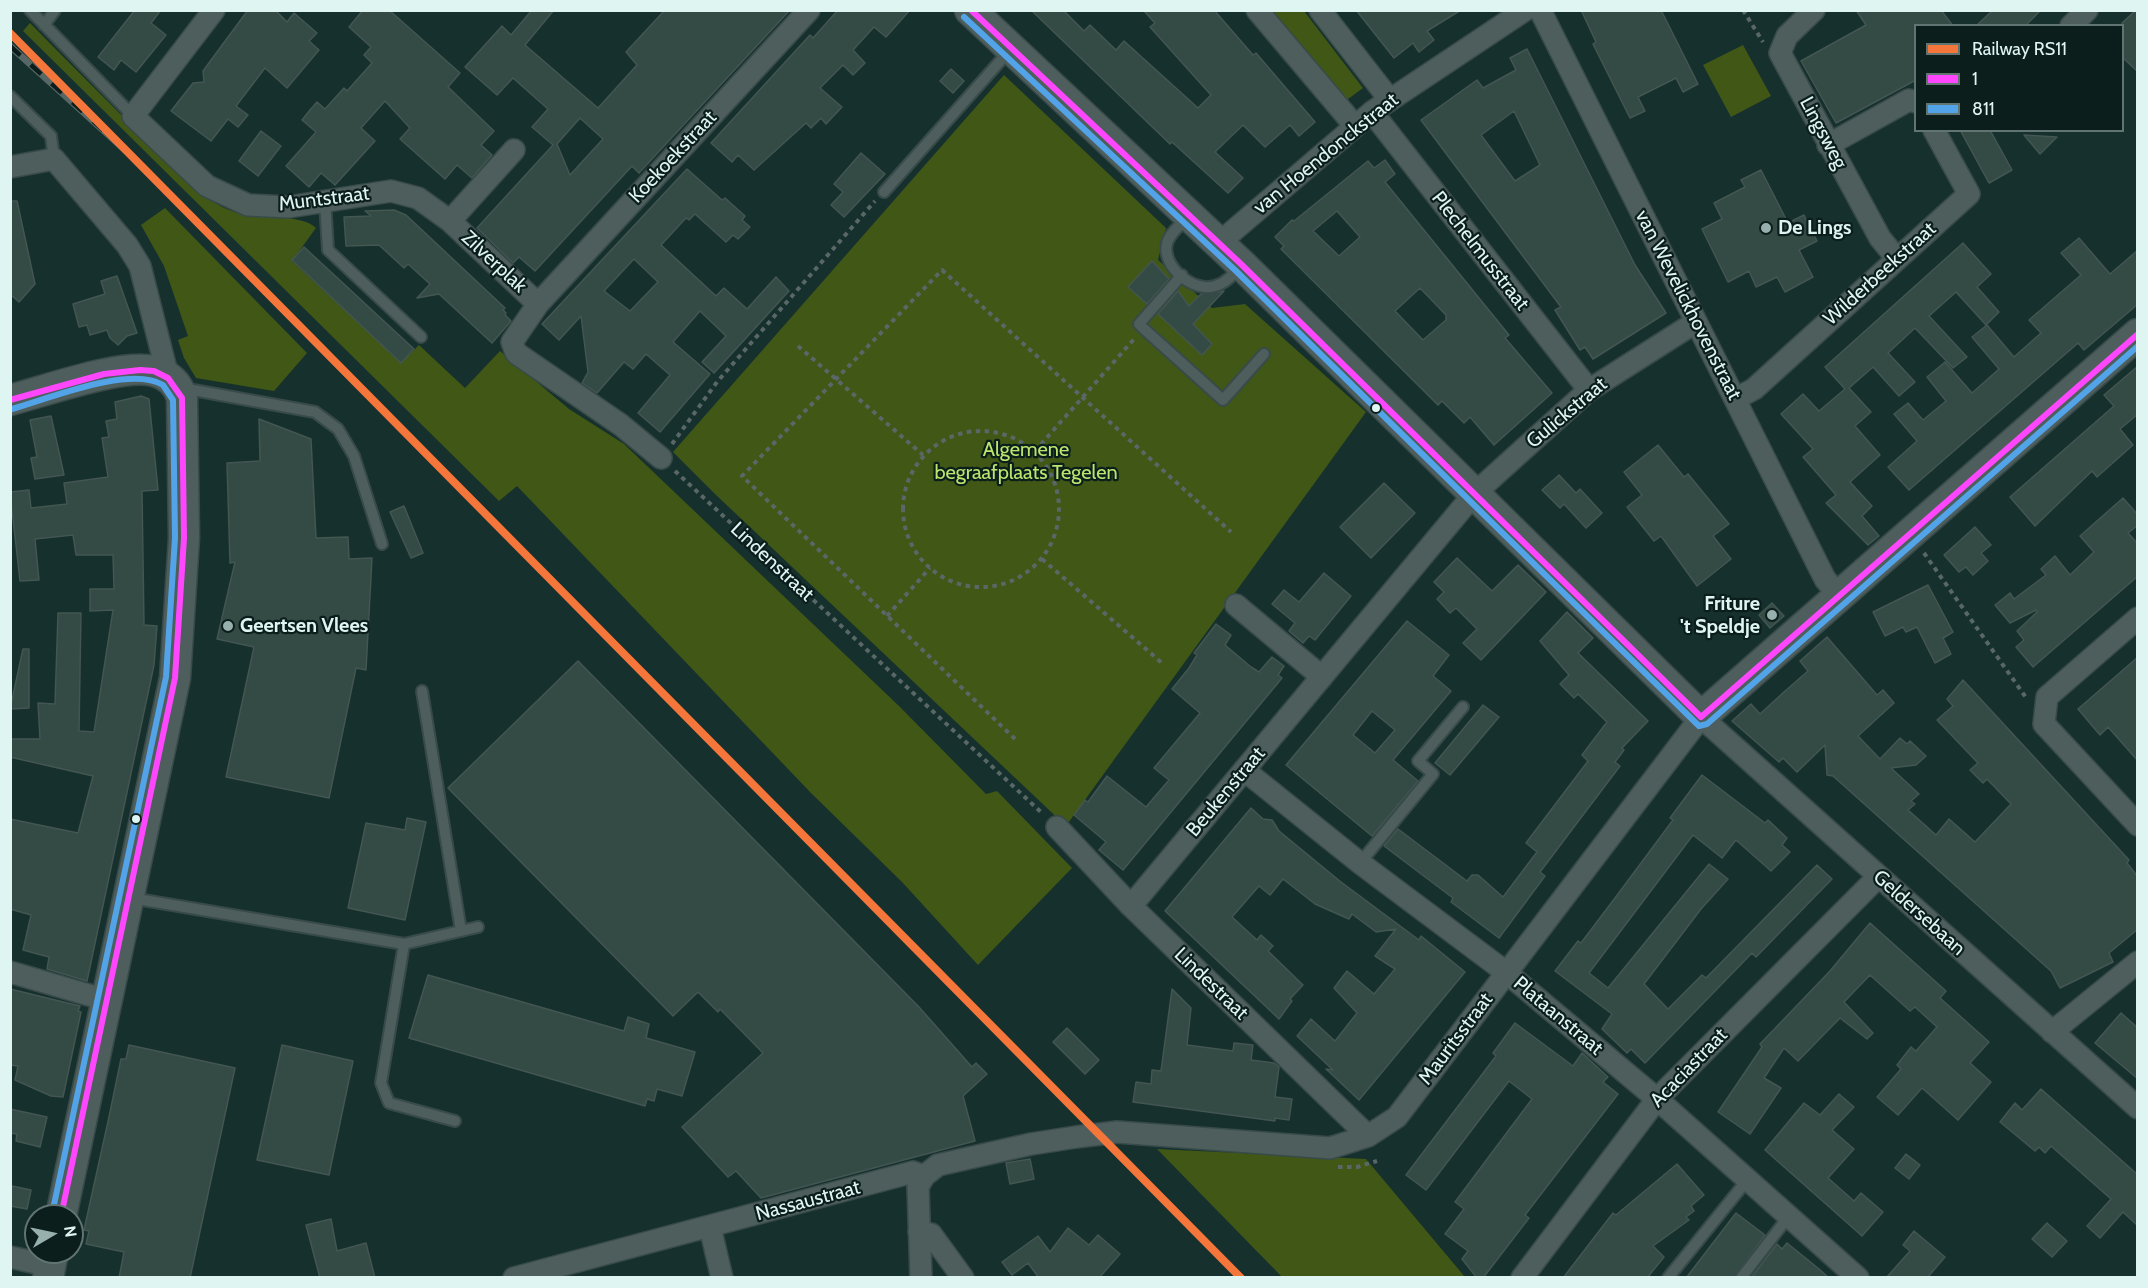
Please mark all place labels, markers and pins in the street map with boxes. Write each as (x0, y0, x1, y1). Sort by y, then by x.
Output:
place label: De Lings (1778, 216, 1851, 240)
marker: De Lings (1759, 221, 1773, 235)
unlabelled marker (1370, 402, 1382, 414)
place label: Friture 't Speldje (1680, 592, 1760, 639)
marker: Friture 't Speldje (1765, 608, 1779, 622)
place label: Geertsen Vlees (240, 614, 368, 638)
marker: Geertsen Vlees (221, 619, 235, 633)
unlabelled marker (130, 813, 142, 825)

